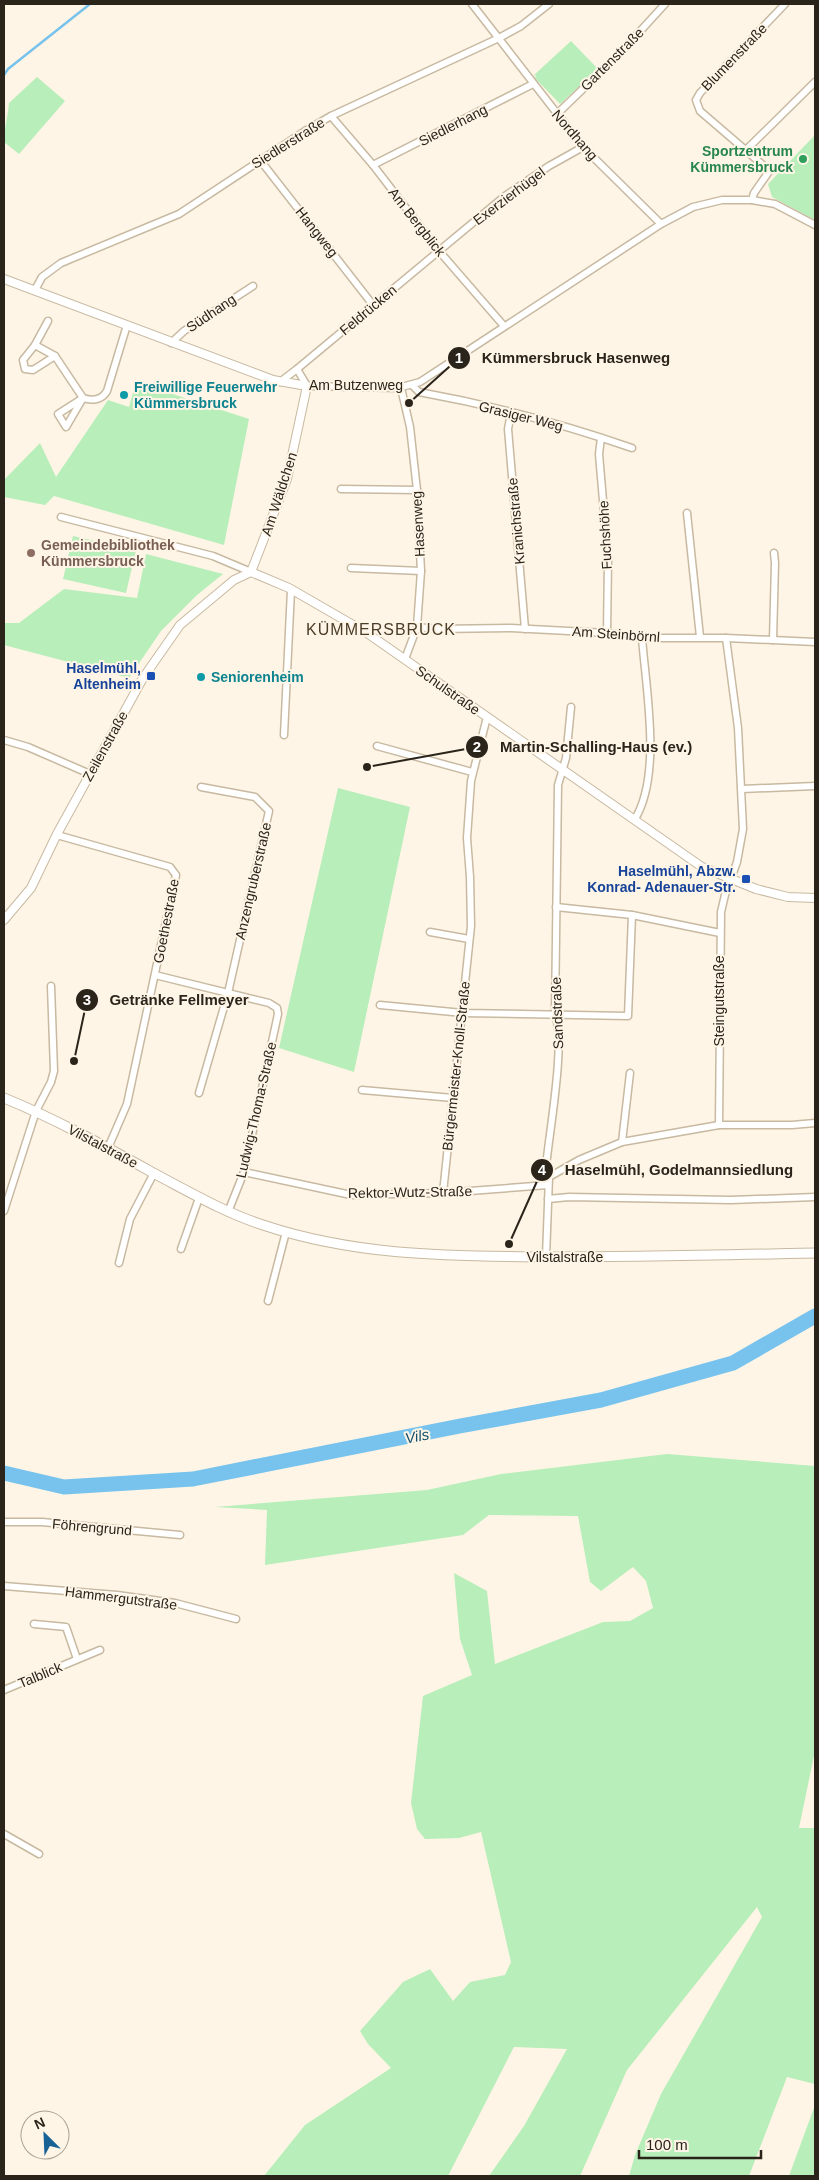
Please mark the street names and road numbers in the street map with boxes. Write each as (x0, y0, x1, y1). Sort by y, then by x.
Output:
street label: Blumenstraße (698, 20, 770, 94)
street label: Gartenstraße (577, 24, 647, 94)
street label: Siedlerhang (416, 101, 490, 149)
street label: Nordhang (549, 107, 601, 163)
street label: Siedlerstraße (248, 114, 328, 172)
street label: Exerzierhügel (470, 164, 548, 228)
street label: Am Bergblick (385, 185, 449, 260)
street label: Hangweg (292, 204, 342, 260)
street label: Feldrücken (336, 282, 400, 338)
street label: Südhang (183, 291, 239, 335)
street label: Am Butzenweg (309, 377, 403, 393)
street label: Grasiger Weg (477, 398, 565, 434)
street label: Am Wäldchen (258, 450, 300, 538)
street label: Kranichstraße (504, 477, 528, 565)
street label: Hasenweg (408, 491, 428, 557)
street label: Fuchshöhe (595, 500, 615, 570)
street label: Am Steinbörnl (572, 623, 660, 645)
street label: Schulstraße (413, 662, 483, 718)
street label: Zeilenstraße (79, 708, 131, 784)
street label: Anzengruberstraße (232, 821, 274, 941)
street label: Goethestraße (150, 877, 182, 965)
street label: Steingutstraße (711, 955, 727, 1047)
street label: Sandstraße (548, 976, 566, 1049)
street label: Bürgermeister-Knoll-Straße (439, 980, 473, 1152)
street label: Ludwig-Thoma-Straße (233, 1040, 280, 1180)
street label: Vilstalstraße (65, 1121, 141, 1171)
street label: Rektor-Wutz-Straße (348, 1183, 472, 1201)
street label: Vilstalstraße (527, 1249, 604, 1265)
street label: Föhrengrund (51, 1516, 133, 1538)
street label: Hammergutstraße (64, 1583, 178, 1613)
street label: Talblick (16, 1658, 65, 1691)

